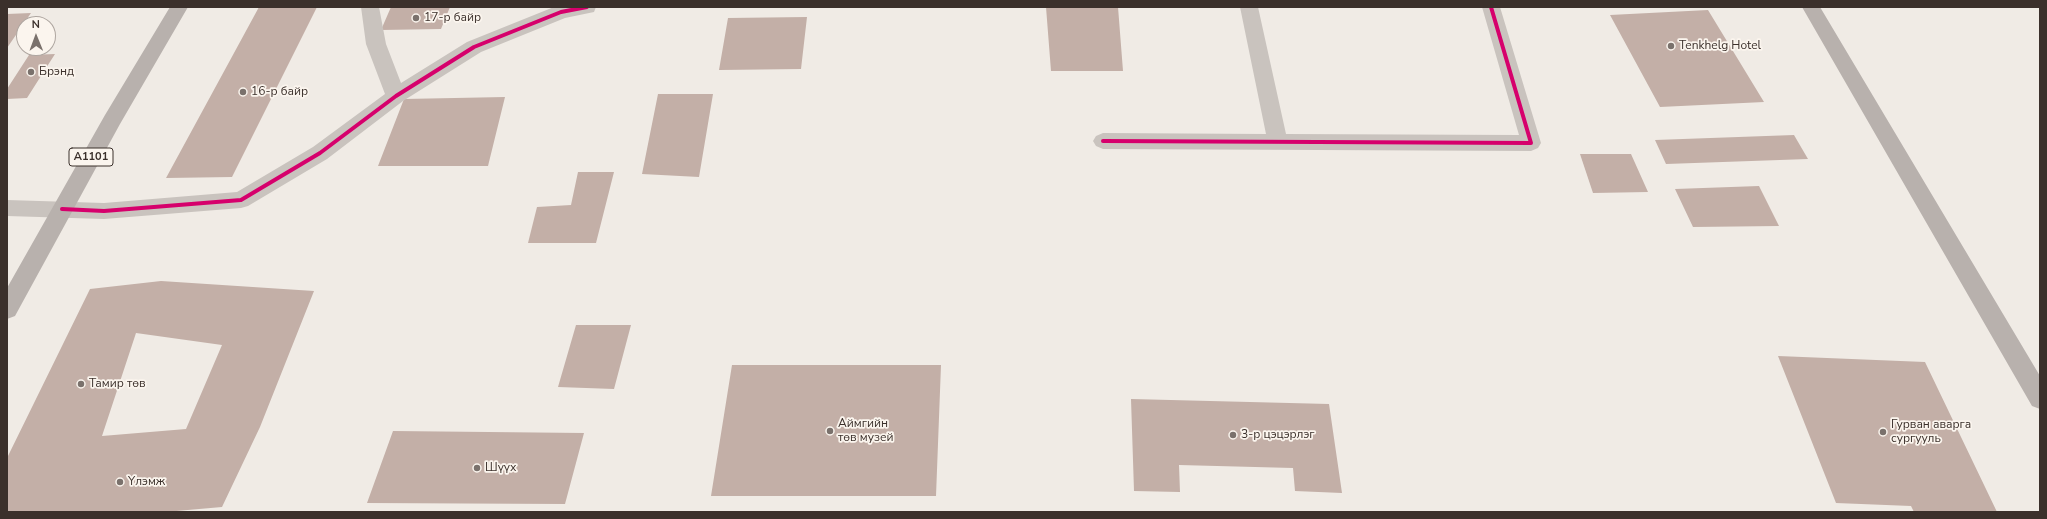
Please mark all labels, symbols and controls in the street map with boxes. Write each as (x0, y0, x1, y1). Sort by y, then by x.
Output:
place label: 17-р байр (424, 11, 481, 25)
marker: 17-р байр (411, 13, 421, 23)
north arrow (16, 16, 56, 56)
text: N (32, 17, 40, 32)
place label: Tenkhelg Hotel (1679, 39, 1761, 53)
marker: Tenkhelg Hotel (1666, 41, 1676, 51)
place label: Брэнд (39, 65, 74, 79)
marker: Брэнд (26, 67, 36, 77)
place label: 16-р байр (251, 85, 308, 99)
marker: 16-р байр (238, 87, 248, 97)
road number: A1101 (69, 148, 113, 166)
place label: Тамир төв (89, 377, 146, 391)
marker: Тамир төв (76, 379, 86, 389)
place label: Аймгийн төв музей (838, 417, 893, 445)
place label: Гурван аварга сургууль (1891, 418, 1971, 446)
marker: Аймгийн төв музей (825, 426, 835, 436)
marker: Гурван аварга сургууль (1878, 427, 1888, 437)
place label: 3-р цэцэрлэг (1241, 428, 1315, 442)
marker: 3-р цэцэрлэг (1228, 430, 1238, 440)
place label: Шүүх (485, 461, 516, 475)
marker: Шүүх (472, 463, 482, 473)
place label: Үлэмж (128, 475, 165, 489)
marker: Үлэмж (115, 477, 125, 487)

